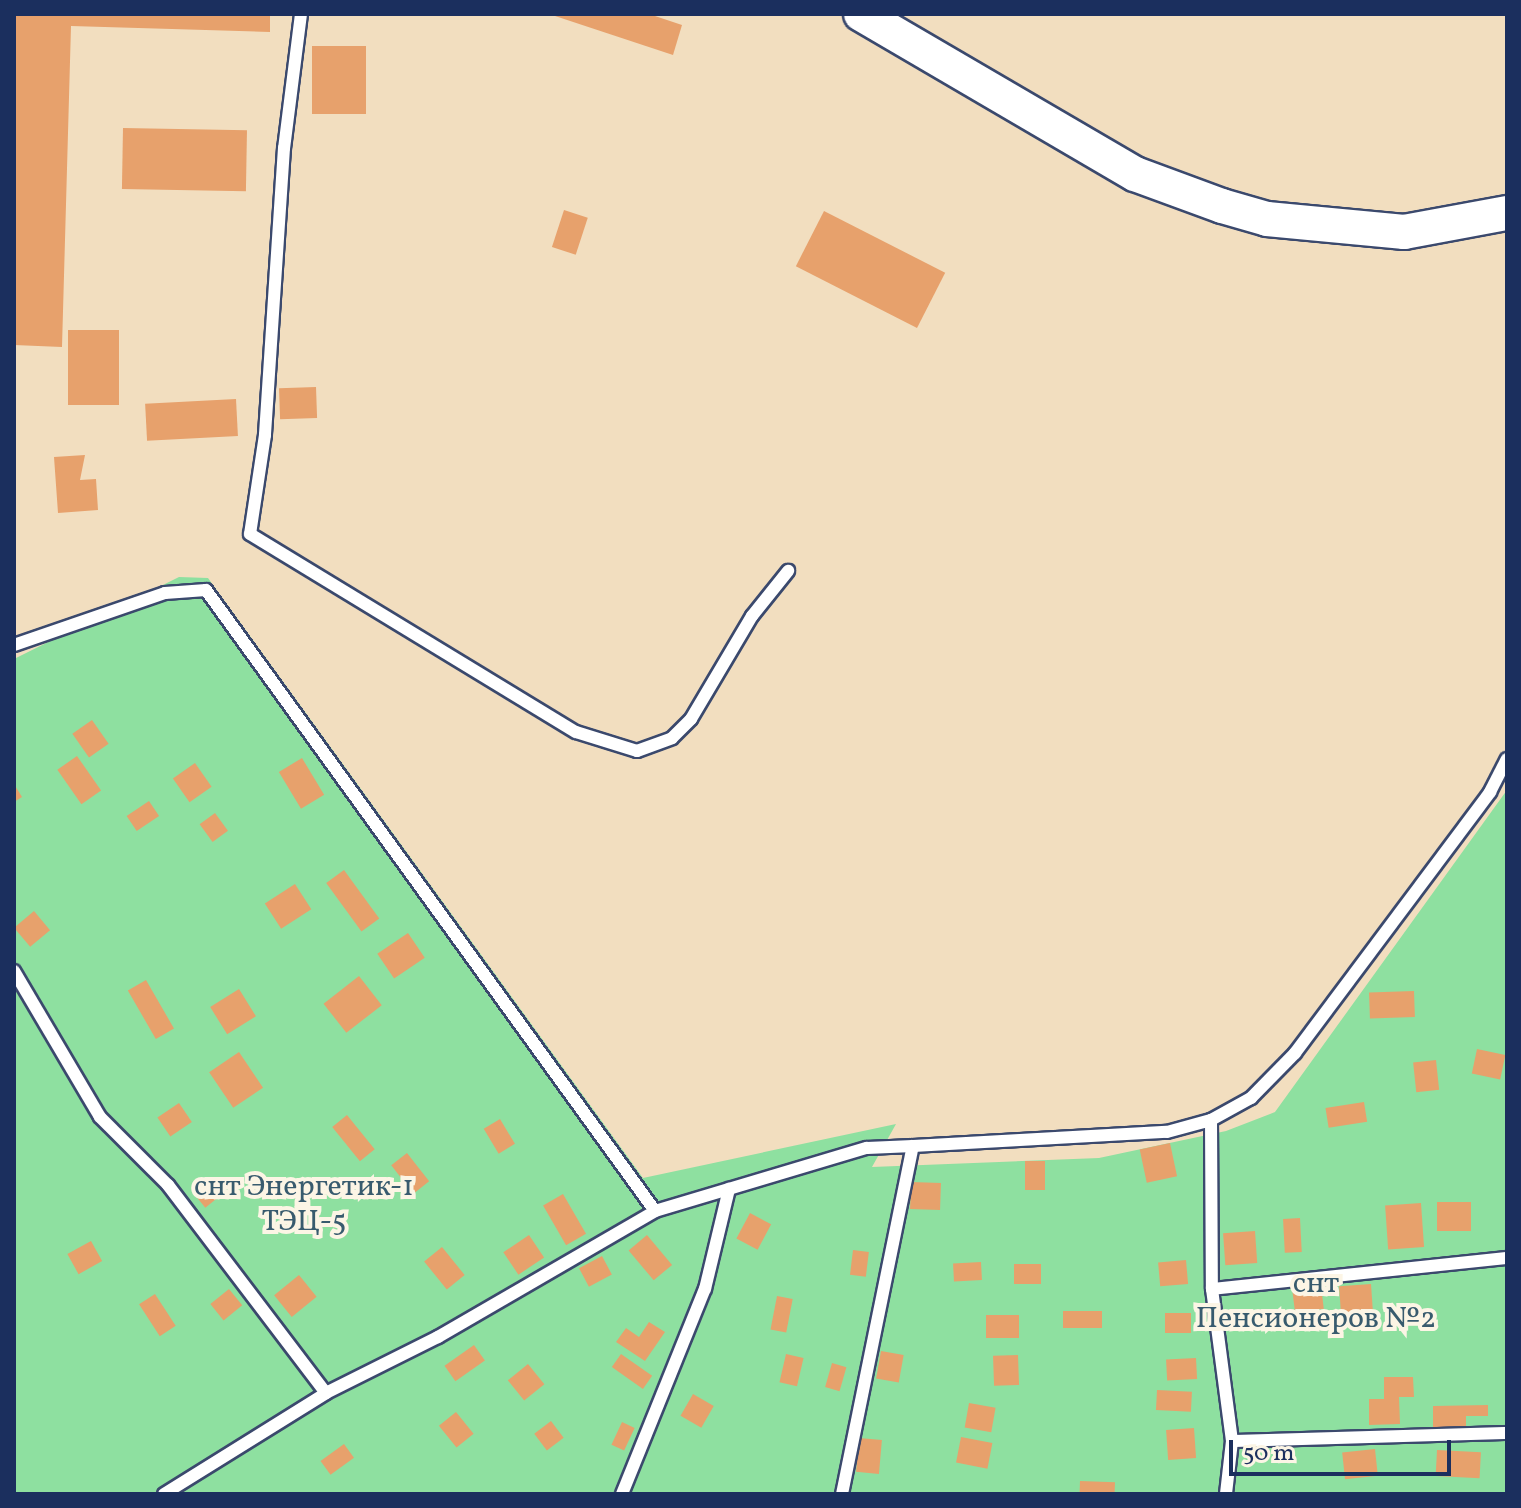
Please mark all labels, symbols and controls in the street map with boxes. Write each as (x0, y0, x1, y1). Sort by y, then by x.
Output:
park label: снт Энергетик-1 ТЭЦ-5 (194, 1169, 414, 1240)
park label: снт Пенсионеров №2 (1196, 1266, 1436, 1336)
scale bar (1233, 1424, 1455, 1474)
text: 50 m (1243, 1437, 1295, 1471)

